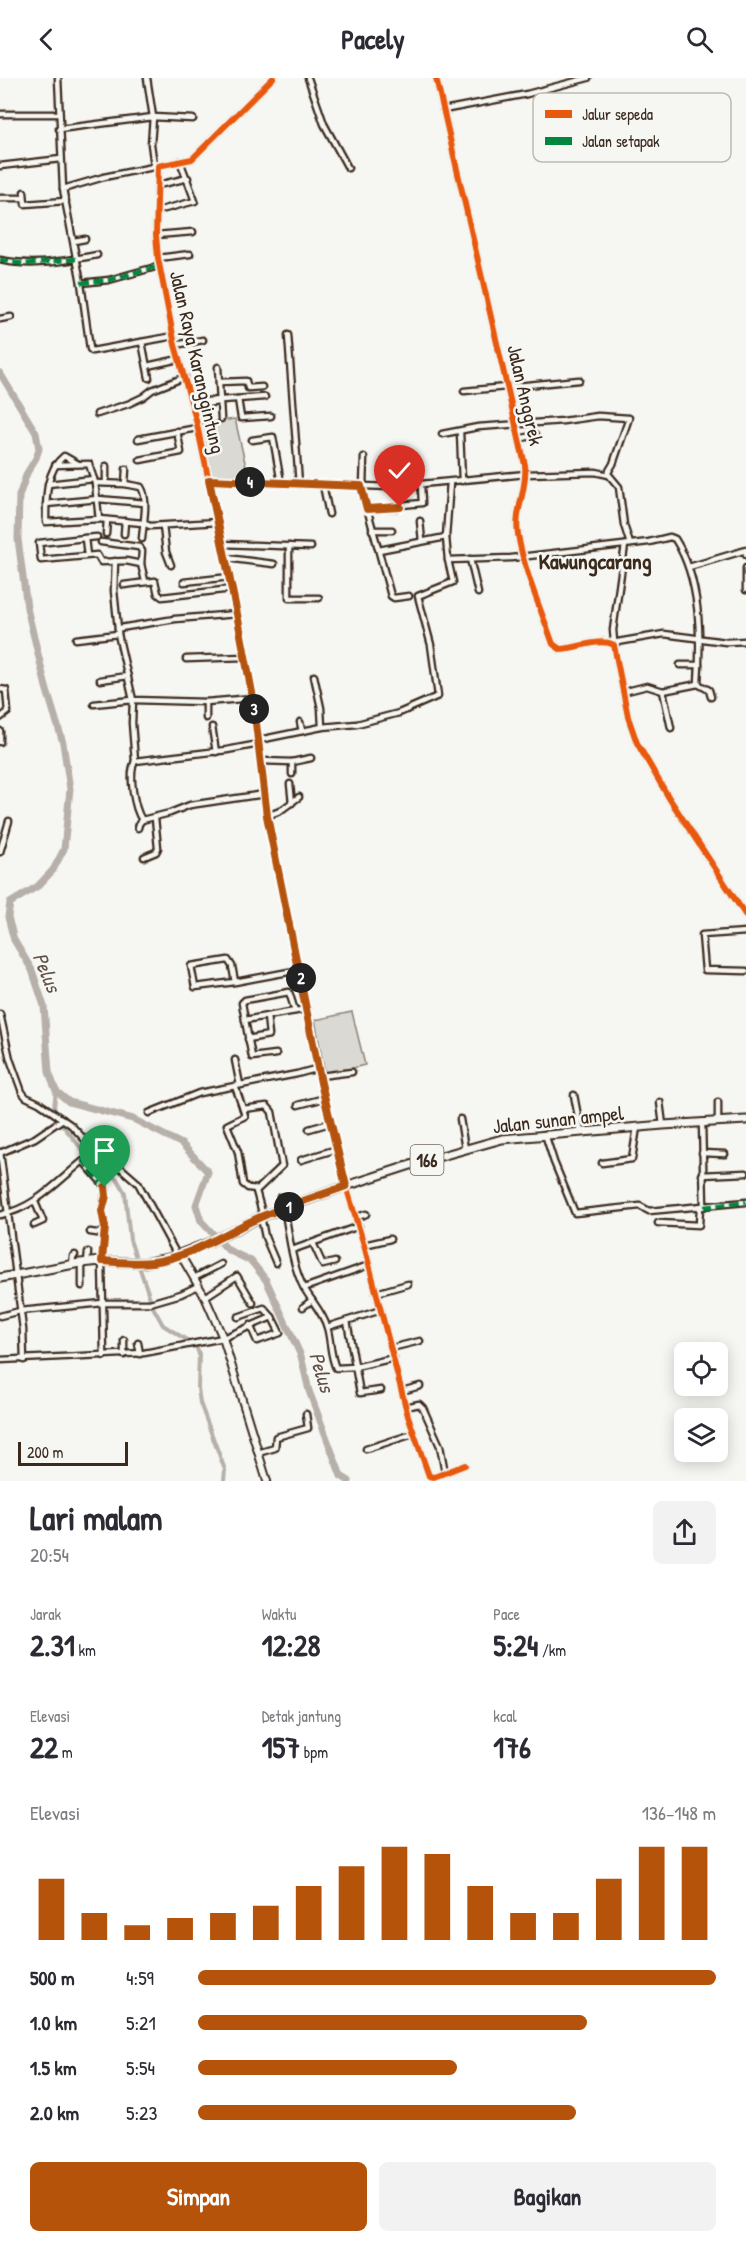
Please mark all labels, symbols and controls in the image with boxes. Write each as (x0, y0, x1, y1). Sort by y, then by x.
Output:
text: Pacely (341, 21, 405, 57)
icon: back (30, 23, 63, 56)
icon: search (683, 23, 716, 56)
legend (533, 93, 731, 162)
text: Jalur sepeda (582, 103, 653, 125)
text: Jalan setapak (582, 130, 660, 152)
street label: Jalan Raya Karanggintung (164, 268, 232, 456)
street label: Jalan Anggrek (501, 342, 551, 448)
pin (374, 445, 425, 507)
icon: check (383, 454, 416, 487)
pin: 4 (235, 467, 265, 497)
text: 4 (247, 471, 253, 493)
district label: Kawungcarang (539, 546, 652, 577)
pin: 3 (239, 694, 269, 724)
text: 3 (250, 698, 258, 720)
water label: Pelus (26, 948, 69, 998)
pin: 2 (286, 963, 316, 993)
text: 2 (297, 967, 305, 989)
street label: Jalan sunan ampel (491, 1099, 625, 1139)
pin (79, 1125, 130, 1187)
icon: arrive (88, 1134, 121, 1167)
road number: 166 (410, 1145, 444, 1175)
pin: 1 (274, 1192, 304, 1222)
text: 1 (286, 1196, 292, 1218)
map controls (674, 1342, 728, 1462)
button: locate (674, 1342, 728, 1396)
water label: Pelus (302, 1348, 342, 1397)
button: layers (674, 1408, 728, 1462)
scale bar (18, 1439, 128, 1466)
text: 200 m (27, 1441, 63, 1463)
text: Lari malam (30, 1496, 162, 1540)
button: share (653, 1501, 716, 1564)
text: 20:54 (30, 1541, 69, 1568)
text: Jarak (30, 1603, 61, 1625)
text: Waktu (262, 1603, 296, 1625)
text: Pace (493, 1603, 520, 1625)
text: 2.31 (30, 1625, 75, 1665)
text: 12:28 (262, 1625, 321, 1665)
text: 5:24 (493, 1625, 538, 1665)
text: km (75, 1639, 96, 1661)
text: /km (538, 1639, 566, 1661)
text: Elevasi (30, 1705, 70, 1727)
text: Detak jantung (262, 1705, 341, 1727)
text: kcal (493, 1705, 517, 1727)
text: 22 (30, 1727, 58, 1767)
text: 157 (262, 1727, 300, 1767)
text: 176 (493, 1727, 531, 1767)
text: m (58, 1741, 73, 1763)
text: bpm (300, 1741, 328, 1763)
text: Elevasi (30, 1799, 80, 1826)
text: 136–148 m (642, 1799, 716, 1826)
text: 500 m (30, 1964, 75, 1991)
text: 4:59 (126, 1964, 154, 1991)
text: 1.0 km (30, 2009, 77, 2036)
text: 5:21 (126, 2009, 156, 2036)
text: 1.5 km (30, 2054, 77, 2081)
text: 5:54 (126, 2054, 155, 2081)
text: 2.0 km (30, 2099, 79, 2126)
text: 5:23 (126, 2099, 157, 2126)
button: Simpan (30, 2162, 367, 2231)
button: Bagikan (379, 2162, 716, 2231)

